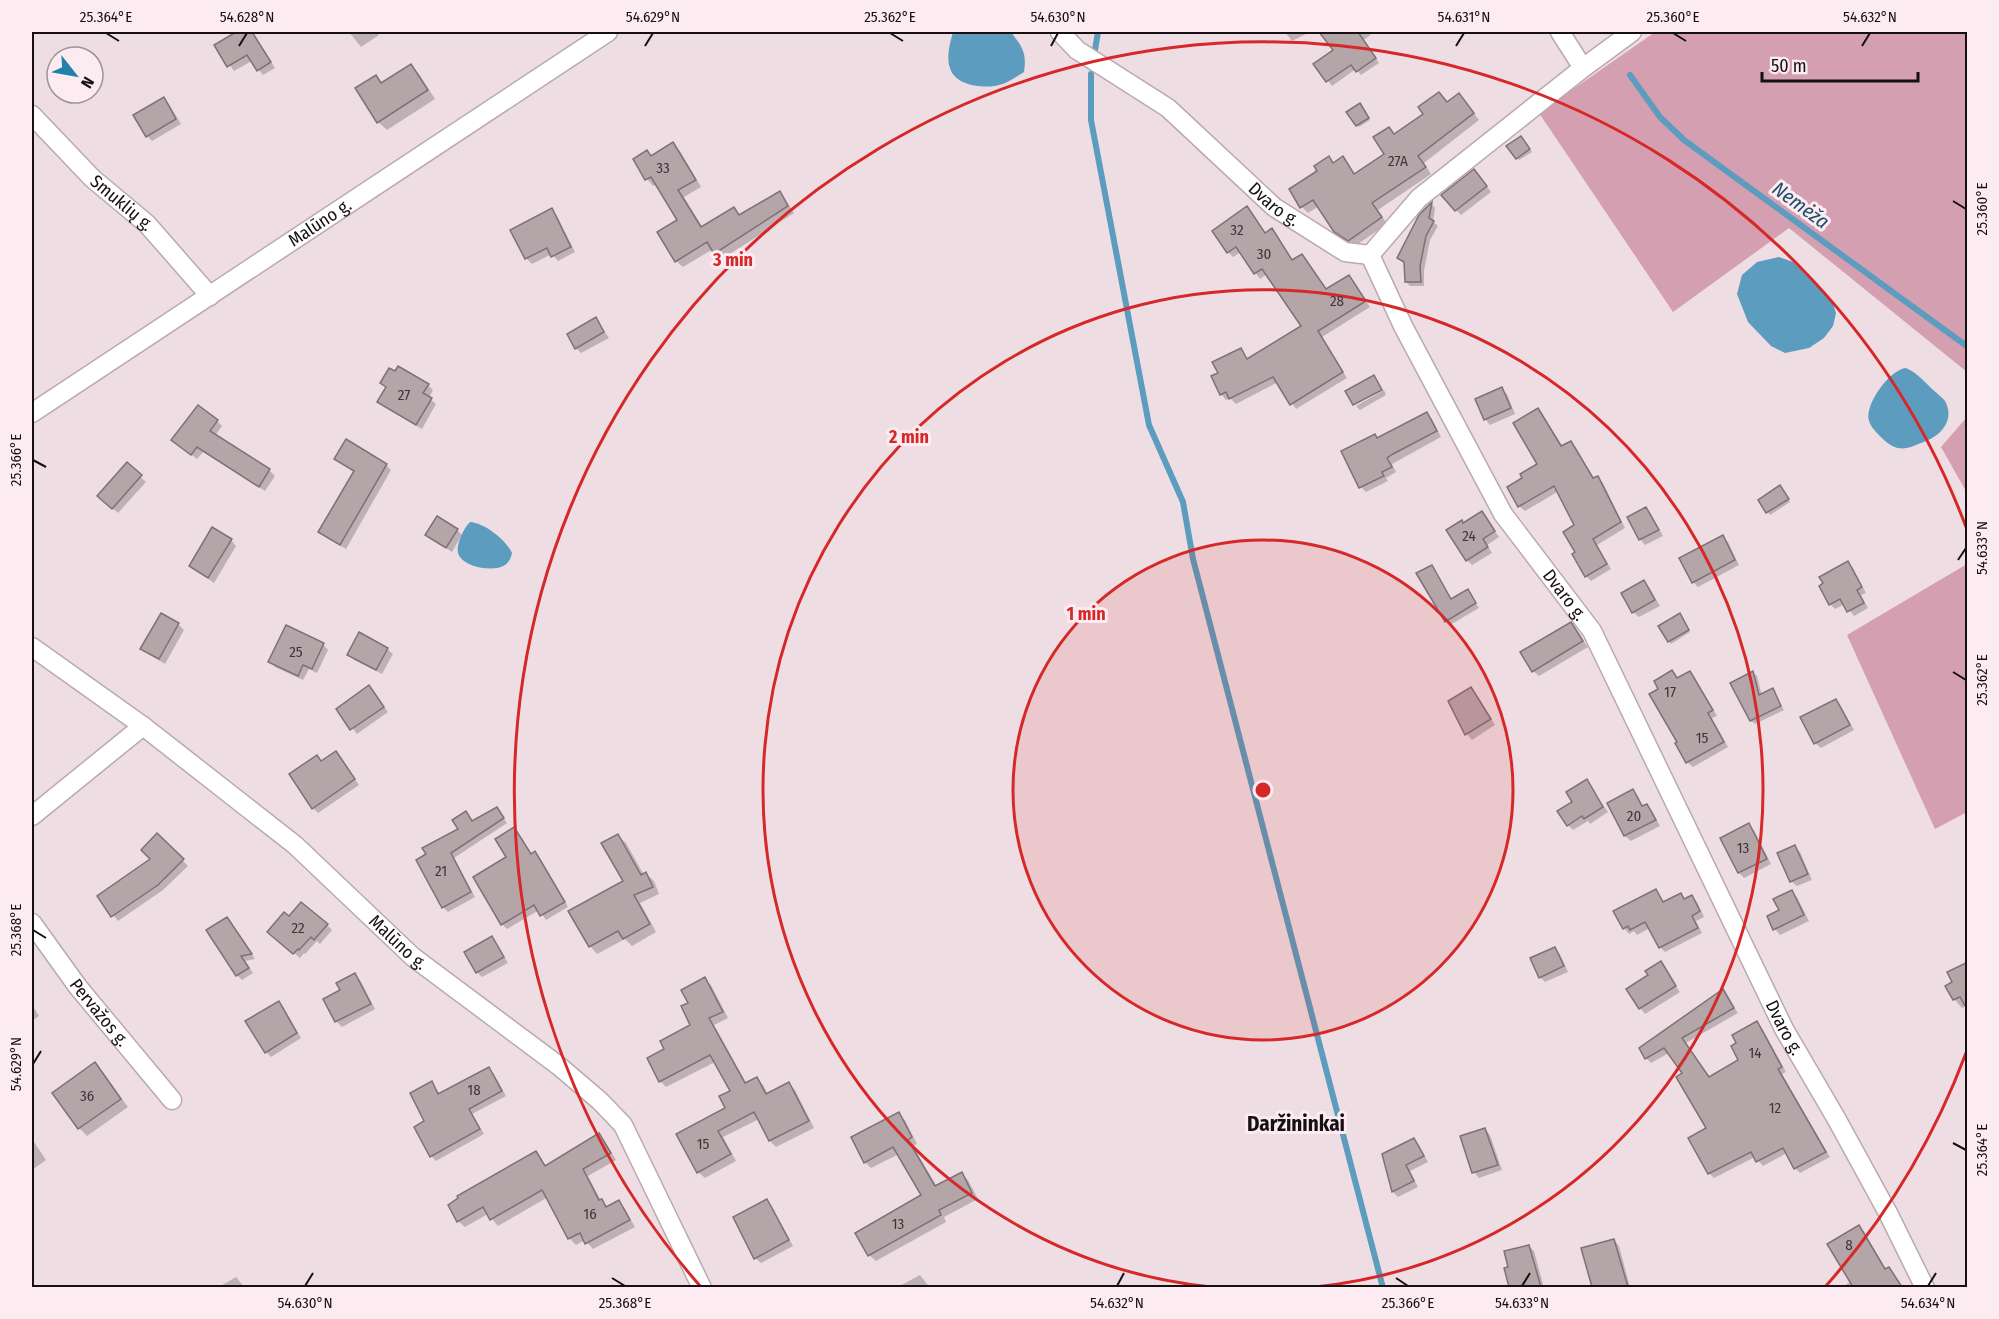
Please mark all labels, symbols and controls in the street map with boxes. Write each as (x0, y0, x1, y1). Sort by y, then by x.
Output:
text: 25.364°E (80, 8, 132, 26)
text: 54.628°N (220, 8, 274, 26)
text: 54.629°N (626, 8, 680, 26)
text: 25.362°E (864, 8, 916, 26)
text: 54.630°N (1030, 8, 1086, 26)
text: 54.631°N (1438, 8, 1490, 26)
text: 25.360°E (1647, 8, 1699, 26)
text: 54.632°N (1843, 8, 1897, 26)
north arrow (45, 45, 105, 105)
scale bar (1762, 45, 1918, 83)
text: 50 m (1771, 55, 1807, 77)
text: N (77, 73, 98, 91)
house number: 27A (1388, 152, 1408, 170)
house number: 33 (656, 159, 670, 177)
street label: Smuklių g. (86, 170, 159, 235)
water label: Nemėža (1768, 176, 1834, 234)
street label: Dvaro g. (1244, 178, 1303, 231)
text: 25.360°E (1973, 183, 1991, 235)
street label: Malūno g. (284, 194, 356, 251)
house number: 32 (1230, 221, 1244, 239)
house number: 30 (1257, 245, 1271, 263)
text: 3 min (712, 249, 753, 271)
house number: 28 (1330, 292, 1344, 310)
house number: 27 (398, 386, 410, 404)
text: 2 min (888, 426, 929, 448)
text: 25.366°E (7, 434, 25, 486)
text: 54.633°N (1973, 521, 1991, 575)
house number: 24 (1462, 527, 1476, 545)
street label: Dvaro g. (1538, 565, 1591, 625)
text: 1 min (1066, 603, 1106, 625)
house number: 25 (289, 643, 303, 661)
text: 25.362°E (1973, 654, 1991, 706)
house number: 17 (1664, 683, 1676, 701)
house number: 15 (1696, 729, 1708, 747)
centre of rings (1253, 780, 1273, 800)
house number: 20 (1627, 807, 1641, 825)
house number: 13 (1737, 839, 1750, 857)
house number: 21 (435, 862, 447, 880)
text: 25.368°E (7, 904, 25, 956)
street label: Malūno g. (364, 910, 431, 975)
house number: 22 (291, 919, 305, 937)
street label: Pervažos g. (65, 974, 134, 1051)
street label: Dvaro g. (1761, 997, 1808, 1059)
text: 54.629°N (7, 1037, 25, 1091)
house number: 14 (1748, 1044, 1762, 1062)
house number: 18 (467, 1081, 481, 1099)
house number: 36 (80, 1087, 94, 1105)
house number: 12 (1769, 1099, 1782, 1117)
district label: Daržininkai (1247, 1111, 1345, 1137)
text: 25.364°E (1973, 1124, 1991, 1176)
house number: 15 (697, 1135, 709, 1153)
house number: 16 (583, 1205, 597, 1223)
house number: 13 (892, 1215, 905, 1233)
house number: 8 (1845, 1236, 1853, 1254)
text: 54.630°N (277, 1294, 333, 1312)
text: 25.368°E (599, 1294, 651, 1312)
text: 54.632°N (1090, 1294, 1144, 1312)
text: 25.366°E (1382, 1294, 1434, 1312)
text: 54.633°N (1495, 1294, 1549, 1312)
text: 54.634°N (1901, 1294, 1955, 1312)

